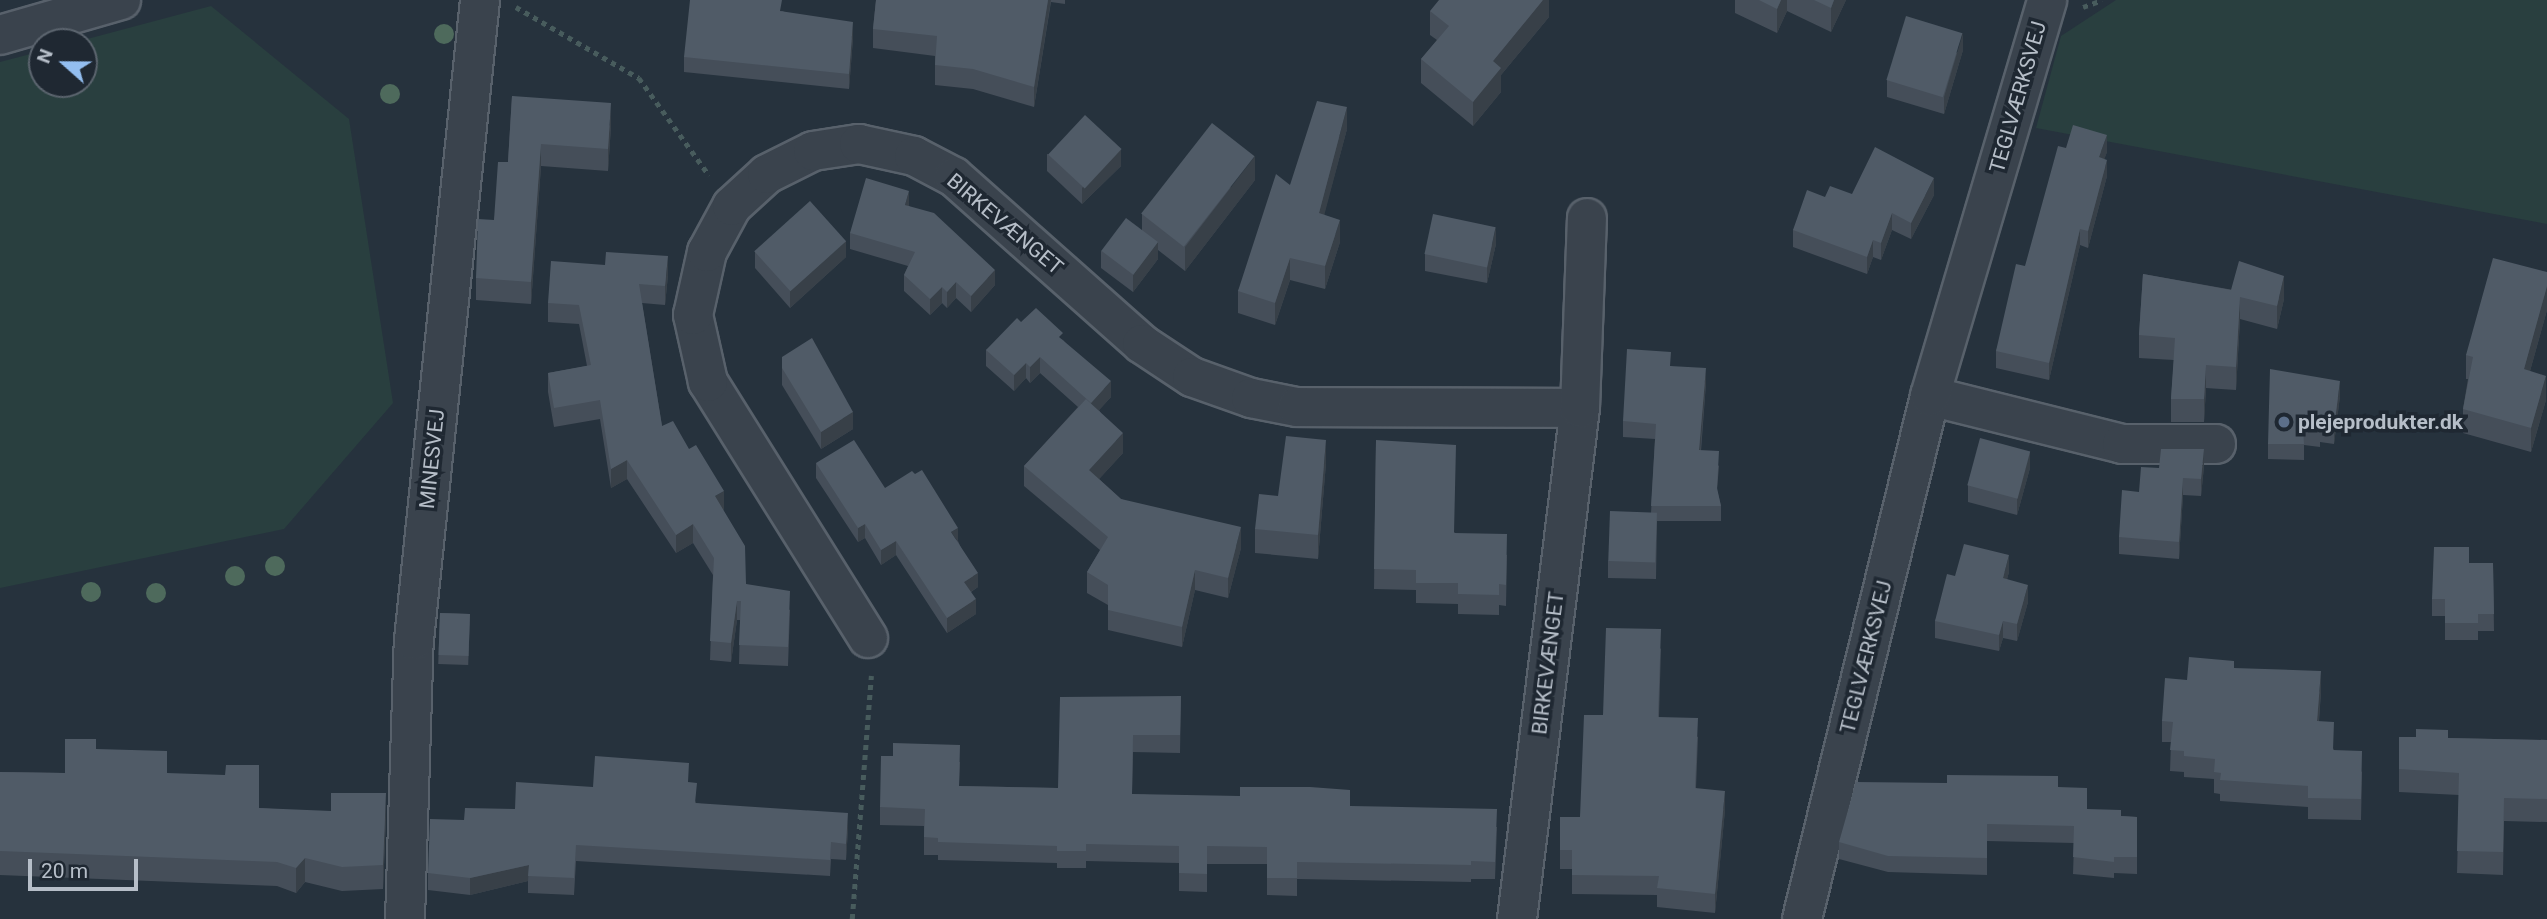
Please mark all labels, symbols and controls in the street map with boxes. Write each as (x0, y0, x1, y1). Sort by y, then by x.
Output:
street label: TEGLVÆRKSVEJ (1984, 18, 2052, 176)
north arrow (28, 28, 98, 98)
text: N (32, 46, 58, 66)
street label: BIRKEVÆNGET (942, 168, 1068, 280)
street label: MINESVEJ (414, 408, 450, 510)
place label: plejeprodukter.dk (2298, 409, 2463, 435)
marker: plejeprodukter.dk (2276, 414, 2292, 430)
street label: TEGLVÆRKSVEJ (1835, 578, 1897, 736)
street label: BIRKEVÆNGET (1527, 590, 1569, 736)
scale bar (32, 846, 142, 890)
text: 20 m (41, 859, 88, 883)

